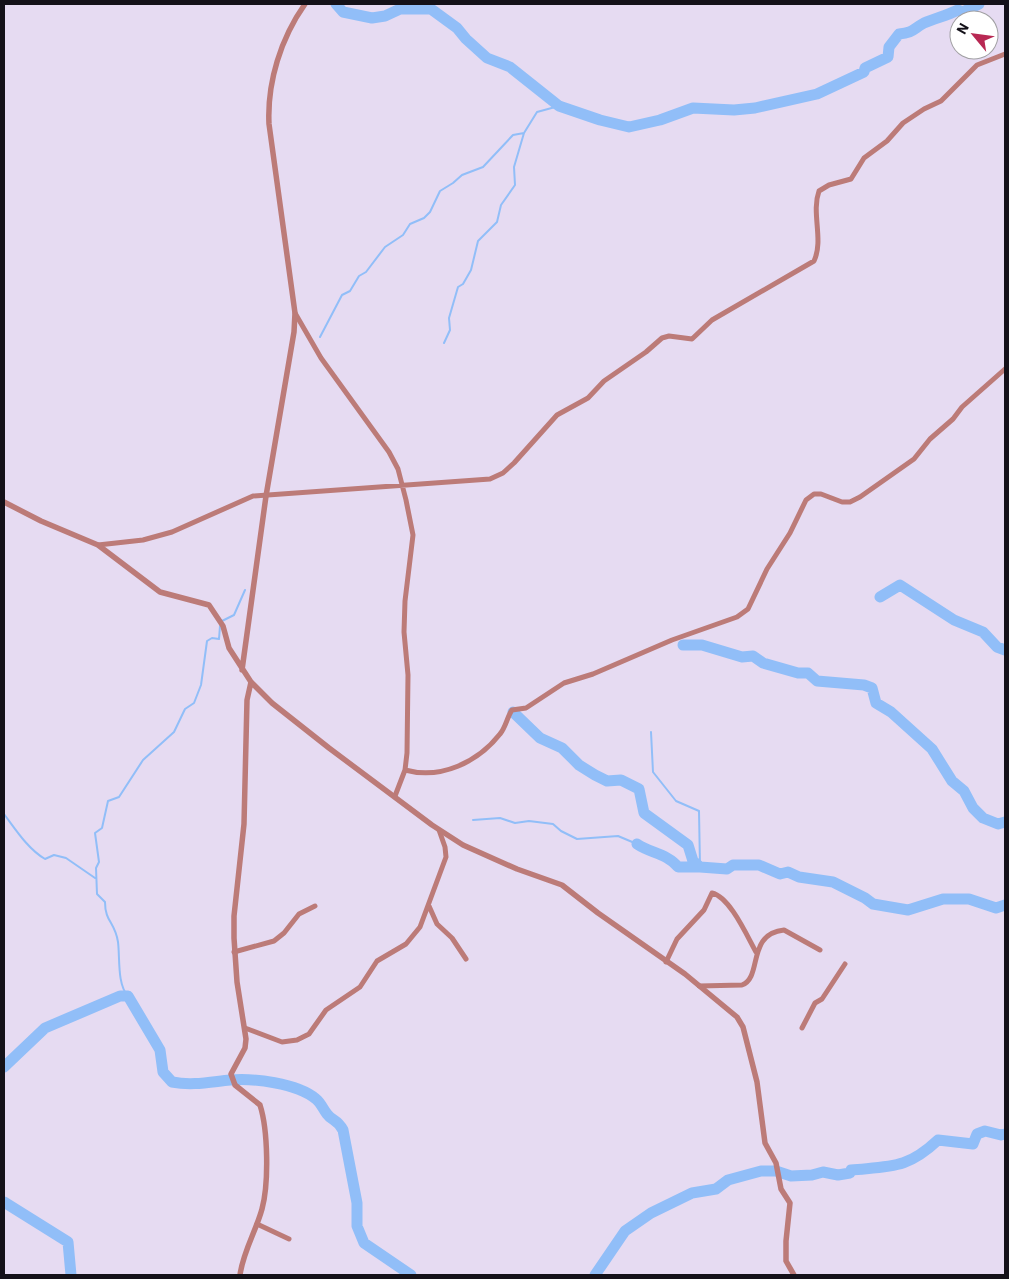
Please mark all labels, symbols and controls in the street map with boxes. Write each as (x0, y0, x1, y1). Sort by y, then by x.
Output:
north arrow (949, 10, 999, 60)
text: N (952, 20, 973, 37)

